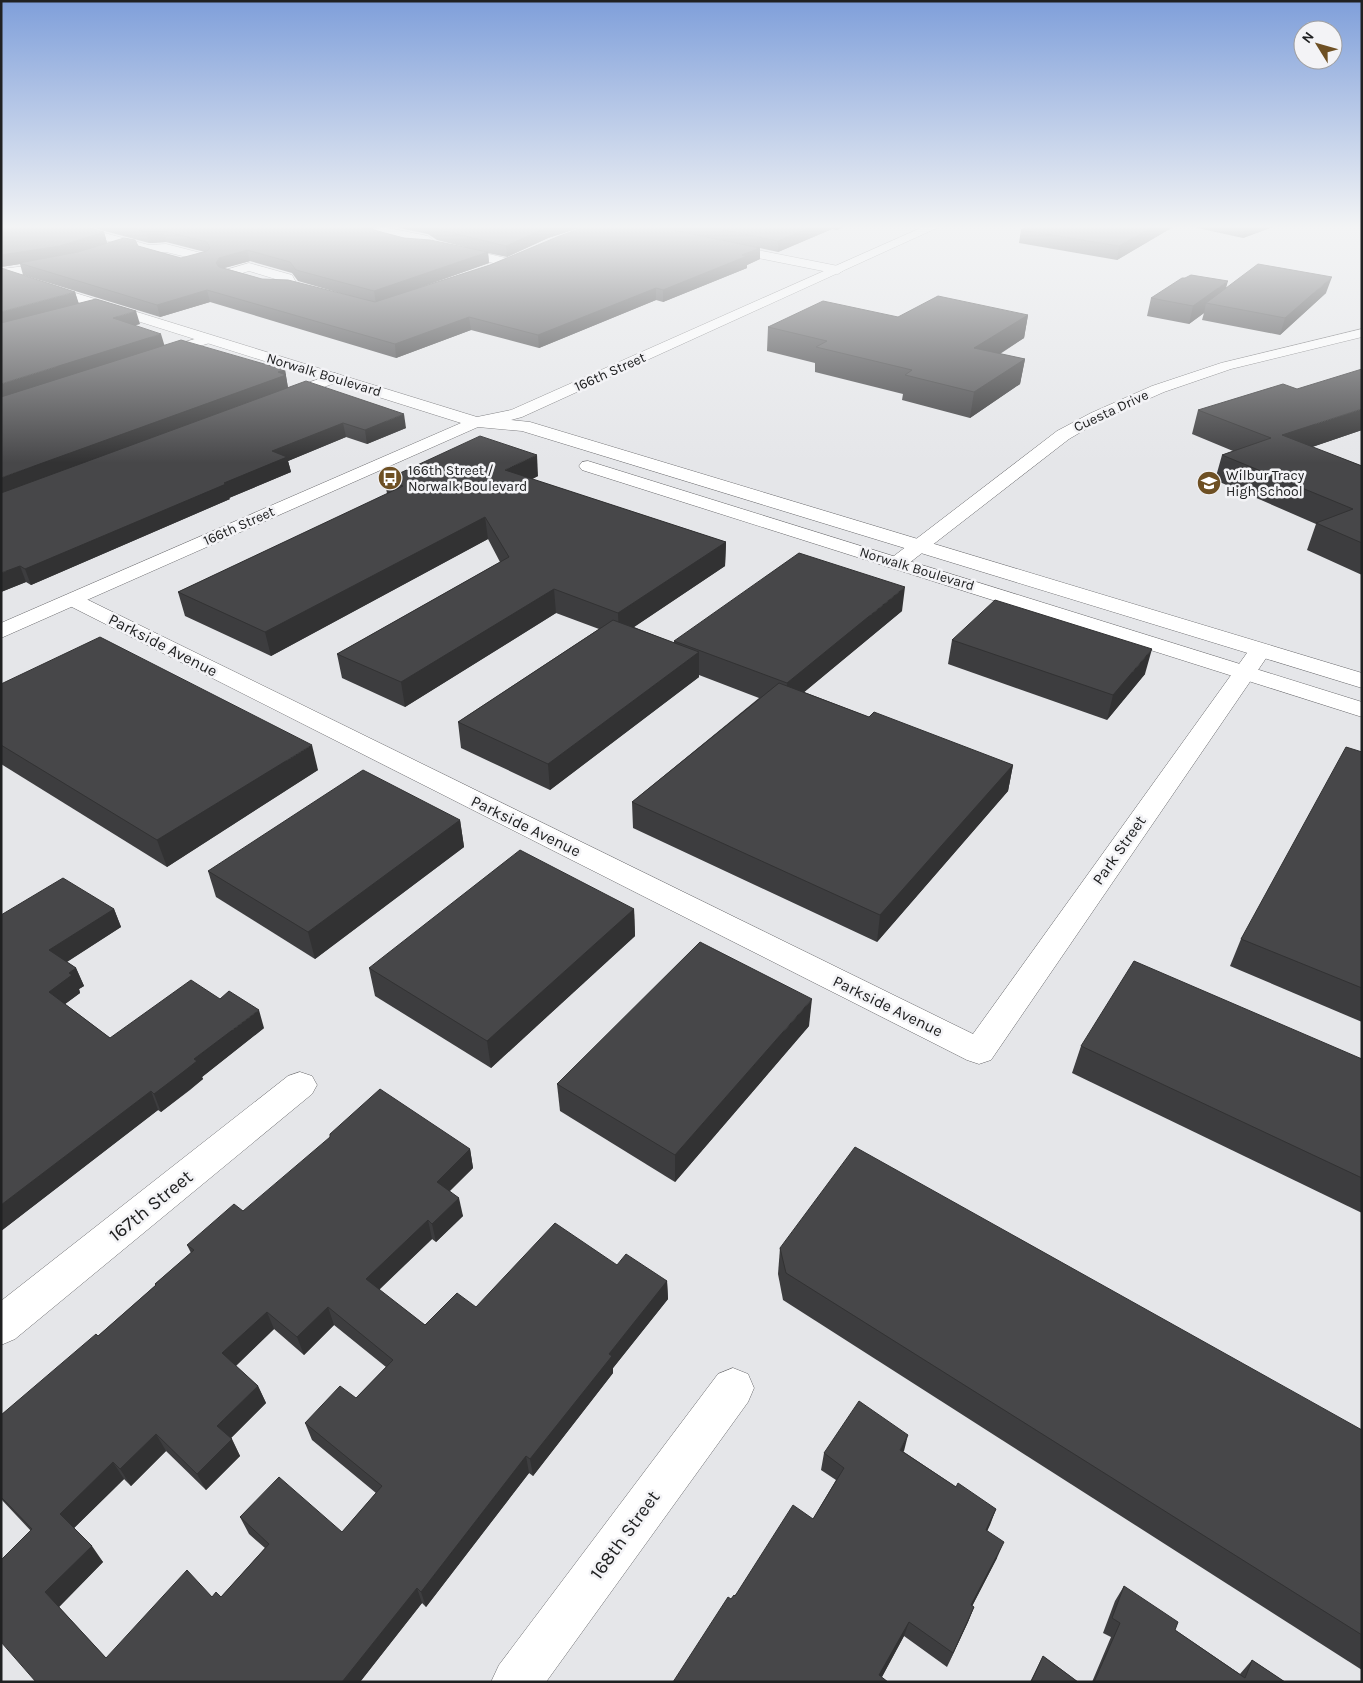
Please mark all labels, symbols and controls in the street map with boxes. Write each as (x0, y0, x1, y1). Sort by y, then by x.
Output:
north arrow (1293, 20, 1343, 70)
text: N (1298, 28, 1318, 47)
street label: Norwalk Boulevard (264, 349, 384, 401)
street label: 166th Street (572, 349, 648, 395)
street label: Cuesta Drive (1071, 386, 1151, 436)
place label: 166th Street / Norwalk Boulevard (408, 462, 527, 495)
bus stop icon: 166th Street / Norwalk Boulevard (377, 465, 403, 491)
place label: Wilbur Tracy High School (1226, 467, 1305, 500)
school or university icon: Wilbur Tracy High School (1196, 470, 1222, 496)
street label: 166th Street (201, 503, 277, 549)
street label: Norwalk Boulevard (857, 543, 977, 595)
street label: Parkside Avenue (105, 609, 221, 681)
street label: Parkside Avenue (468, 791, 584, 861)
street label: Park Street (1088, 812, 1150, 888)
street label: Parkside Avenue (830, 971, 946, 1041)
street label: 167th Street (105, 1166, 197, 1246)
street label: 168th Street (585, 1486, 665, 1584)

